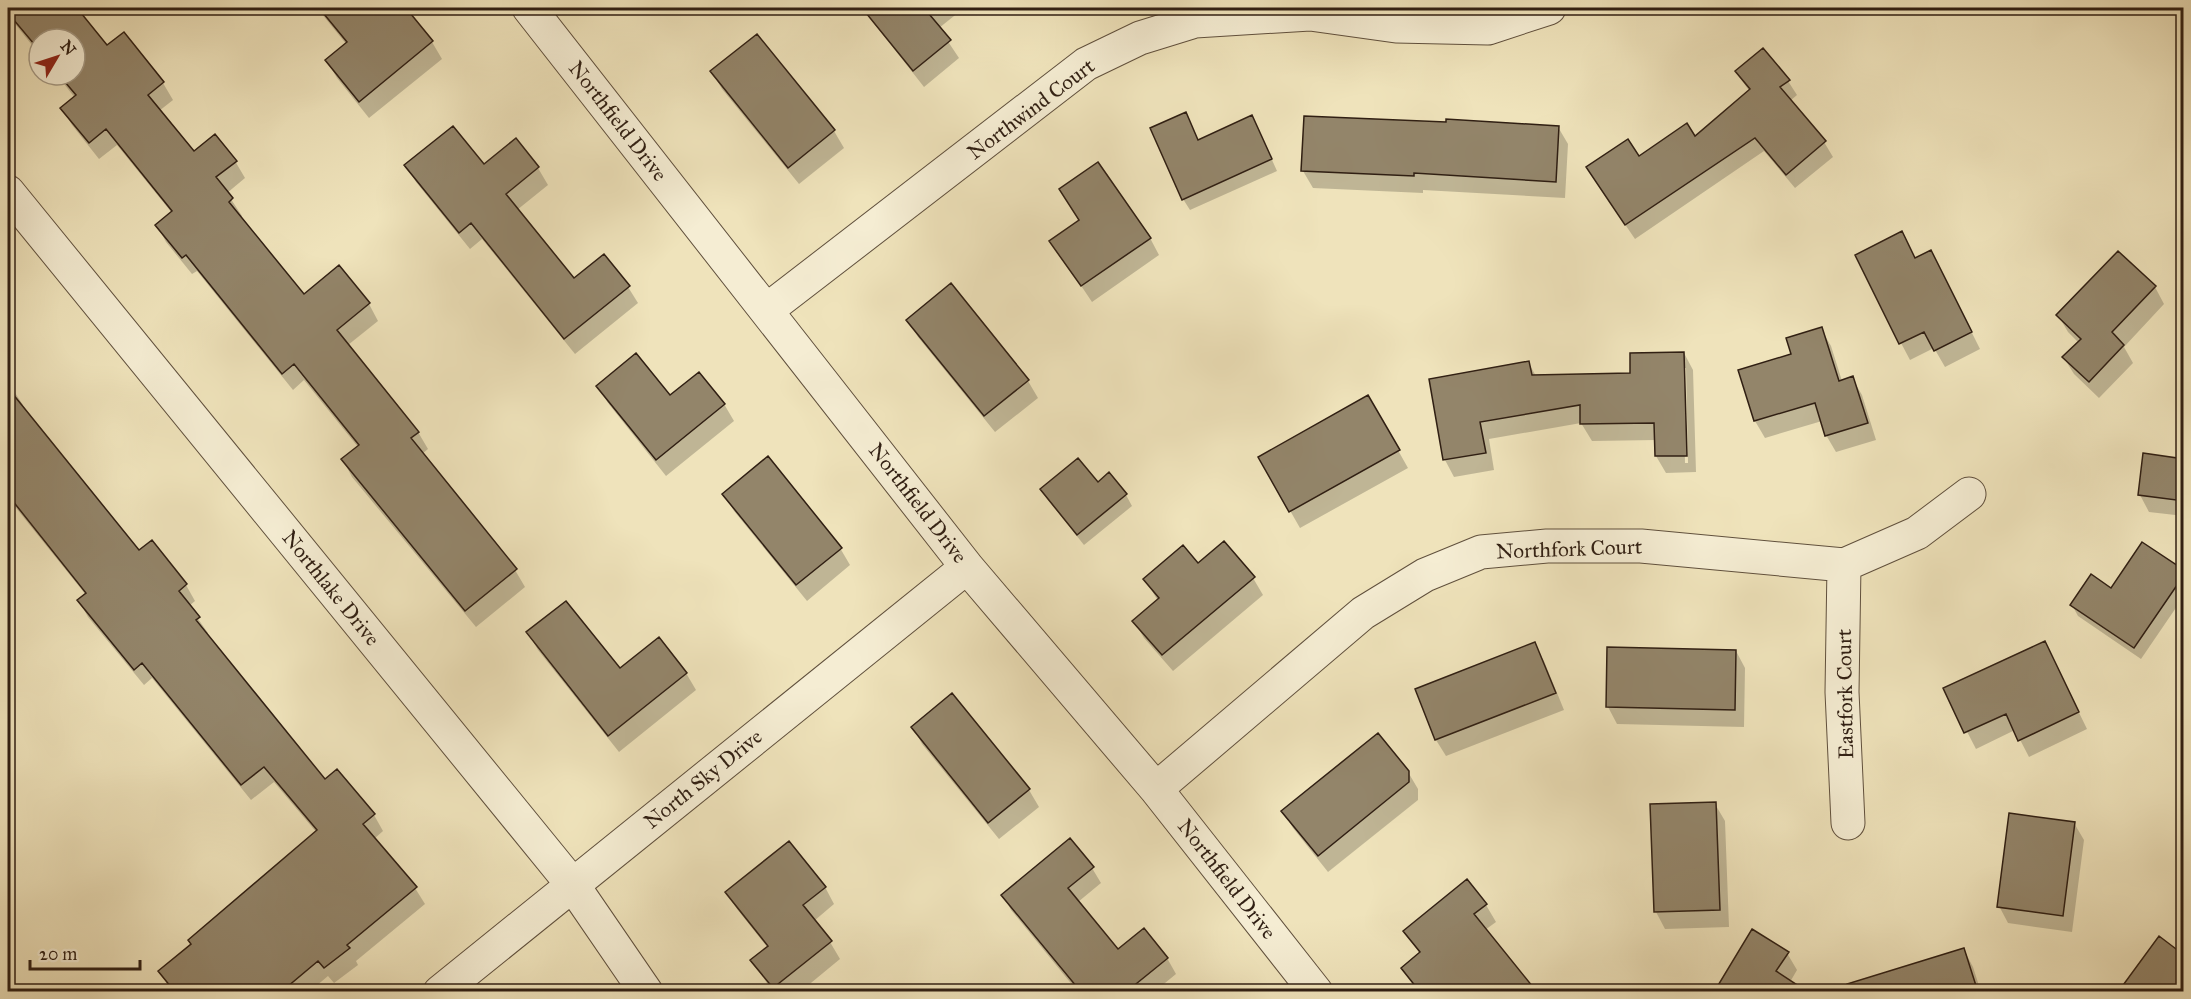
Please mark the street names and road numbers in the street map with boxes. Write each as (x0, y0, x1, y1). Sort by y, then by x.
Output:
street label: Northwind Court (962, 52, 1100, 165)
street label: Northfield Drive (563, 56, 673, 186)
street label: Northfield Drive (863, 438, 973, 568)
street label: Northlake Drive (277, 525, 386, 651)
street label: Northfork Court (1495, 533, 1643, 565)
street label: Eastfork Court (1831, 628, 1859, 759)
street label: North Sky Drive (639, 723, 767, 835)
street label: Northfield Drive (1172, 814, 1282, 944)

